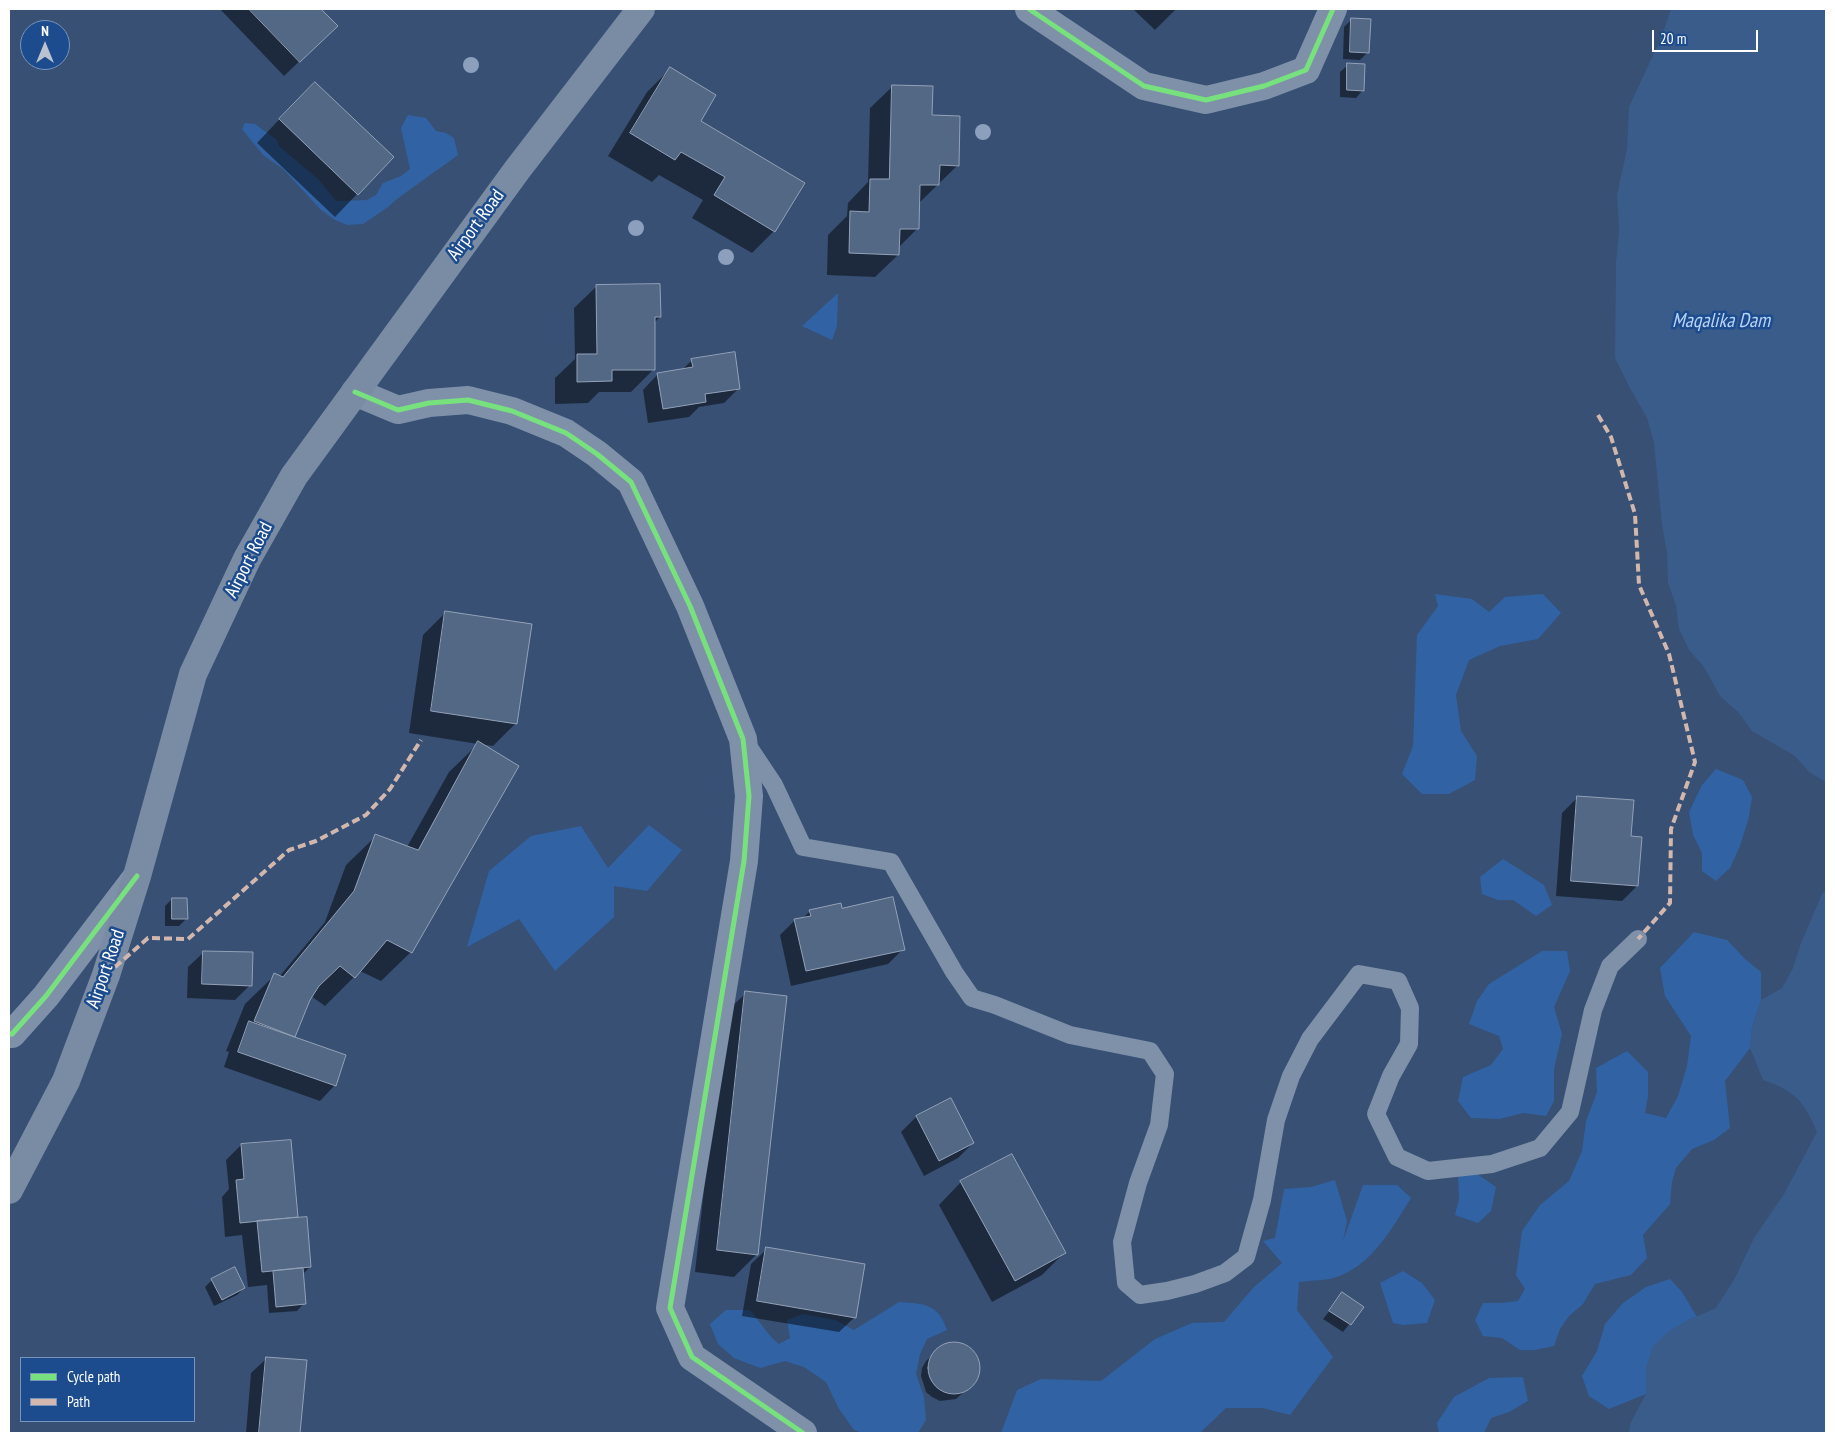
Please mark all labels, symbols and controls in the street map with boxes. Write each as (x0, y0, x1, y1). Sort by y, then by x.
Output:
north arrow (20, 20, 70, 70)
scale bar (1655, 20, 1761, 52)
text: N (41, 22, 49, 40)
text: 20 m (1660, 29, 1686, 48)
street label: Airport Road (443, 185, 509, 265)
water label: Maqalika Dam (1672, 309, 1770, 333)
street label: Airport Road (220, 518, 278, 602)
street label: Airport Road (82, 926, 130, 1012)
legend (20, 1357, 195, 1422)
text: Cycle path (67, 1367, 120, 1386)
text: Path (67, 1392, 90, 1411)

